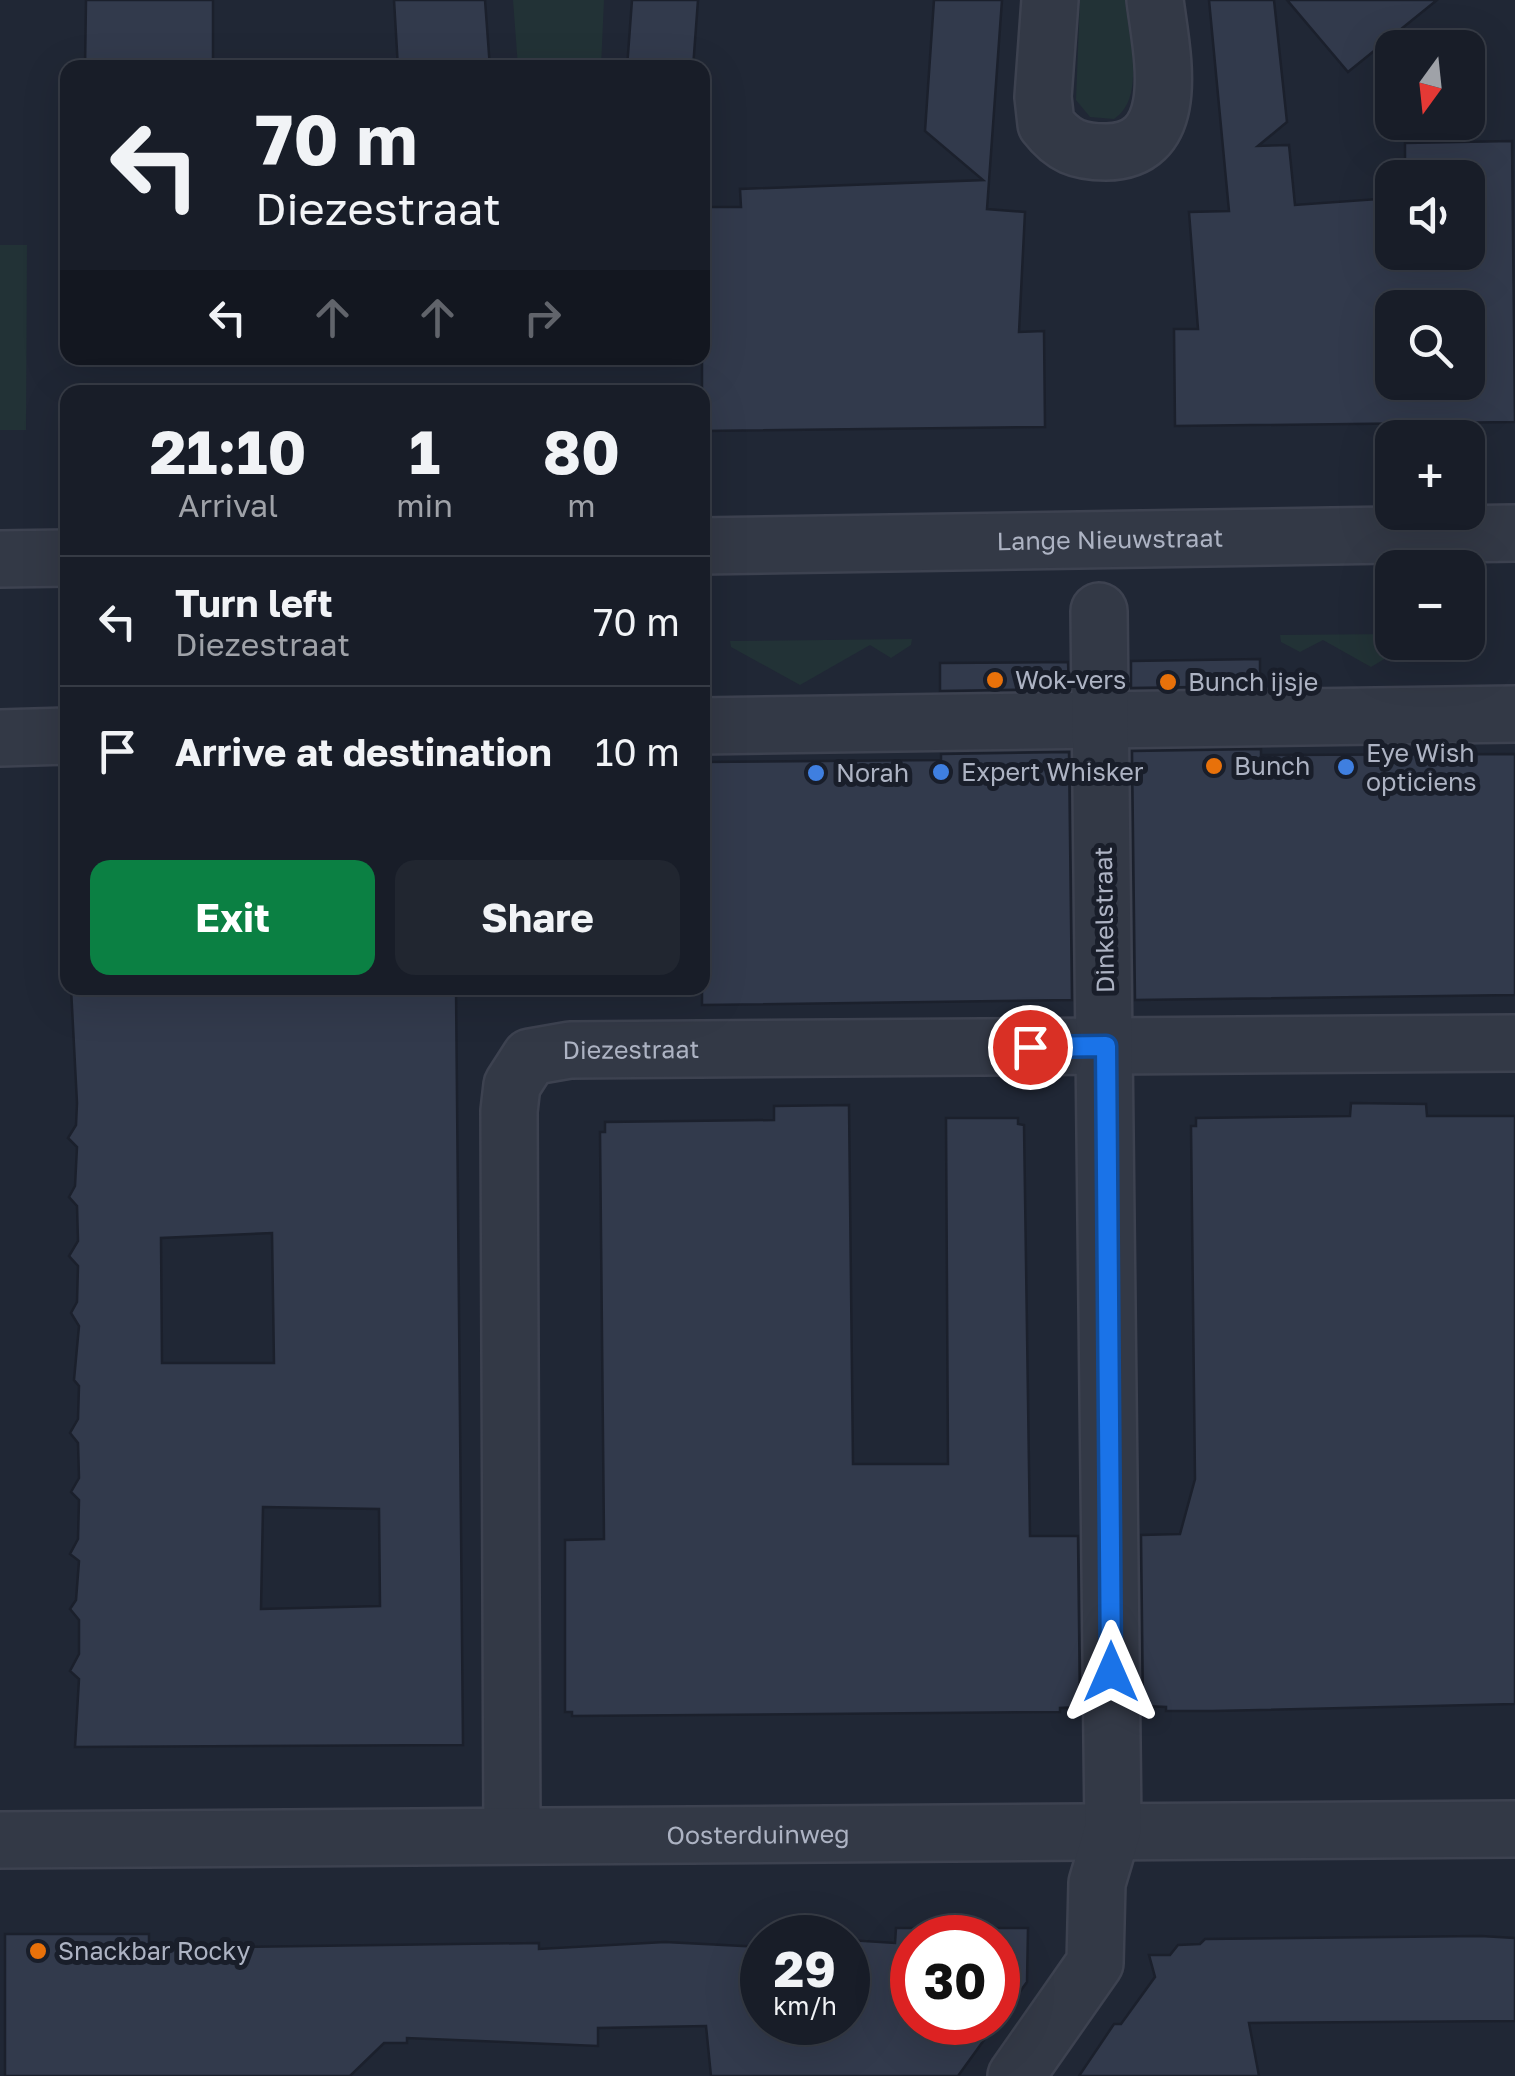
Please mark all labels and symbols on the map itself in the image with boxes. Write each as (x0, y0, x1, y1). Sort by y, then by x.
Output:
north arrow (1375, 30, 1485, 140)
street label: Lange Nieuwstraat (996, 522, 1224, 556)
place label: Wok-vers (1015, 664, 1126, 695)
place label: Bunch ijsje (1188, 666, 1318, 697)
marker: Wok-vers (984, 669, 1006, 691)
marker: Bunch ijsje (1157, 671, 1179, 693)
place label: Eye Wish opticiens (1366, 737, 1477, 797)
place label: Bunch (1234, 750, 1310, 781)
marker: Bunch (1203, 755, 1225, 777)
place label: Expert Whisker (961, 756, 1144, 787)
marker: Eye Wish opticiens (1335, 756, 1357, 778)
place label: Norah (836, 757, 909, 788)
marker: Expert Whisker (930, 761, 952, 783)
marker: Norah (805, 762, 827, 784)
street label: Dinkelstraat (1087, 847, 1120, 993)
pin (988, 1005, 1073, 1090)
street label: Diezestraat (562, 1033, 699, 1065)
position arrow (1059, 1620, 1163, 1724)
street label: Oosterduinweg (666, 1818, 850, 1850)
speed limit sign: 30 (890, 1915, 1020, 2045)
place label: Snackbar Rocky (58, 1935, 251, 1966)
marker: Snackbar Rocky (27, 1940, 49, 1962)

